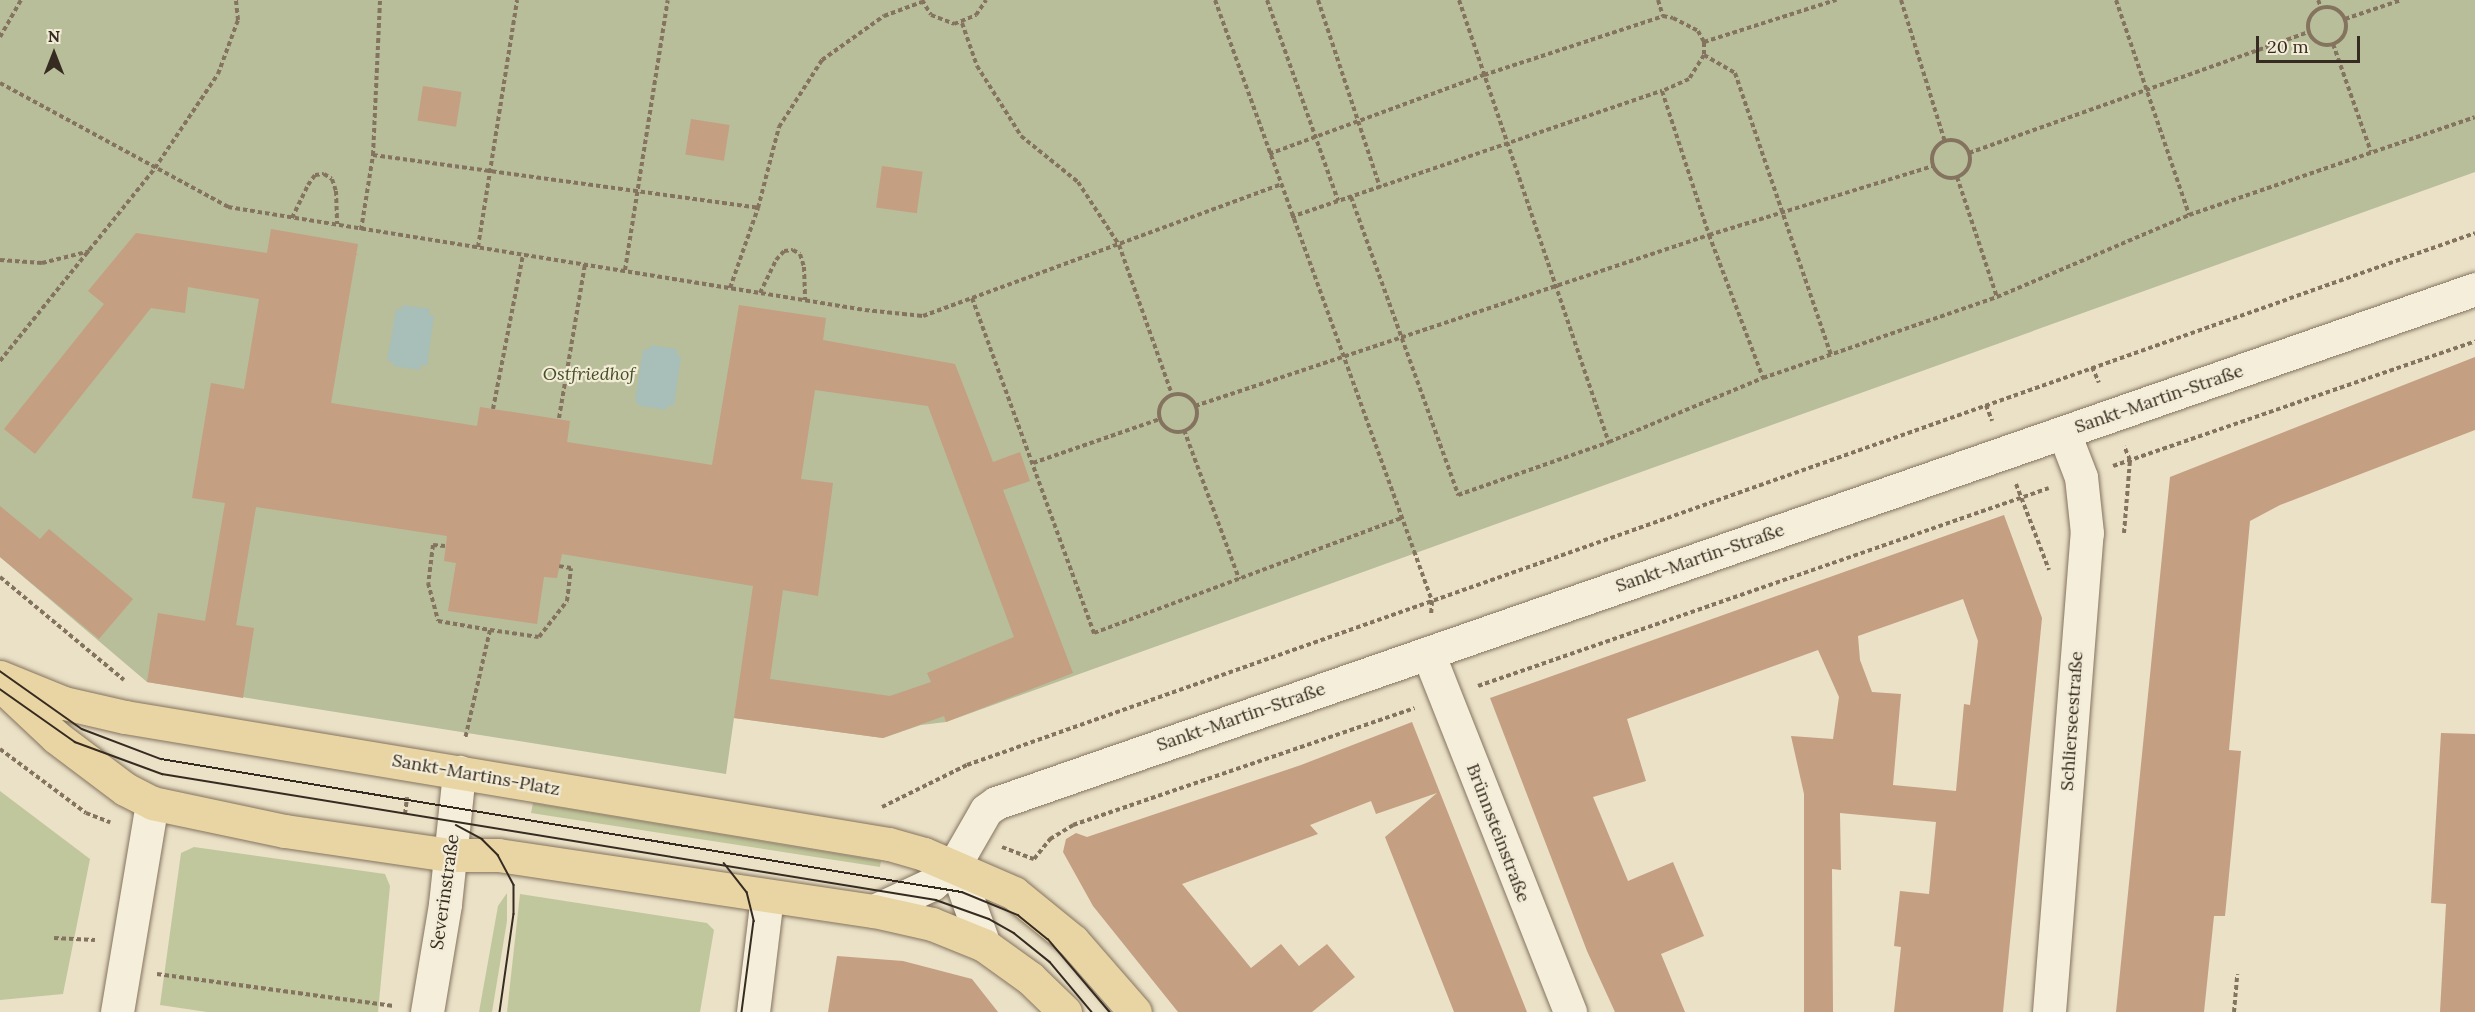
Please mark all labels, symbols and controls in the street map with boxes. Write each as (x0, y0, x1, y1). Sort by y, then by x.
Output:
north arrow (24, 24, 84, 84)
scale bar (2259, 24, 2362, 62)
text: N (48, 26, 60, 46)
text: 20 m (2267, 35, 2309, 58)
street label: Sankt-Martin-Straße (2072, 360, 2246, 438)
park label: Ostfriedhof (543, 363, 635, 385)
street label: Sankt-Martin-Straße (1613, 519, 1787, 597)
street label: Schlierseestraße (2056, 650, 2088, 792)
street label: Sankt-Martin-Straße (1154, 678, 1328, 756)
street label: Sankt-Martins-Platz (390, 750, 562, 800)
street label: Brünnsteinstraße (1462, 761, 1534, 905)
street label: Severinstraße (426, 833, 464, 951)

